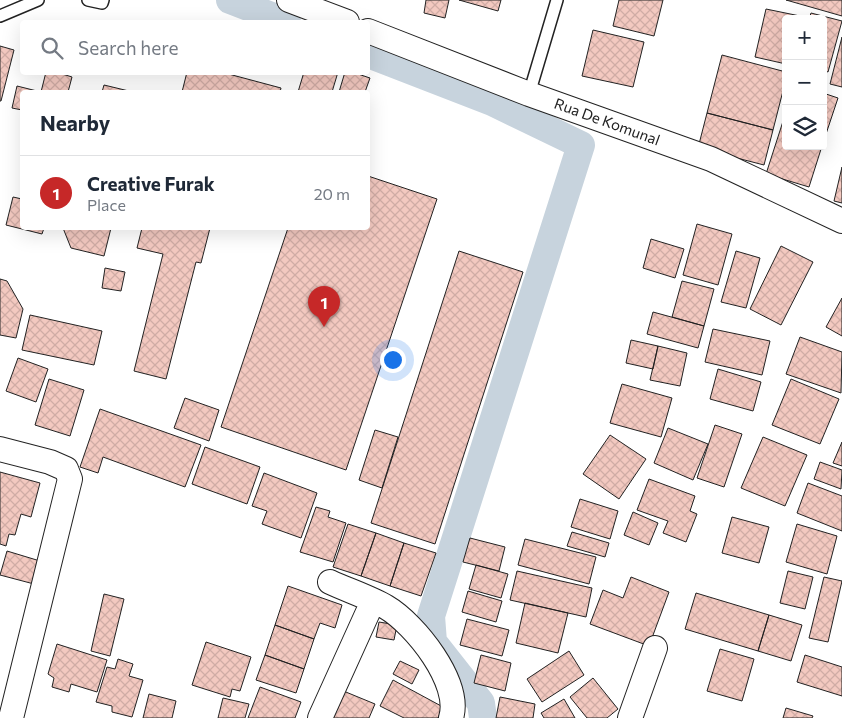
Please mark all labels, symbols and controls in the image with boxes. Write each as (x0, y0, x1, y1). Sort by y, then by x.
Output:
map controls (782, 15, 827, 150)
button: + (782, 15, 827, 60)
search box (20, 20, 370, 75)
icon: search (38, 34, 66, 62)
text: Search here (78, 36, 178, 59)
button: − (782, 60, 827, 105)
street label: Rua De Komunal (552, 94, 663, 149)
button: layers (782, 105, 827, 150)
text: Nearby (40, 110, 110, 135)
text: Creative Furak (87, 172, 215, 195)
text: 1 (52, 184, 60, 203)
text: 20 m (314, 184, 350, 203)
text: Place (87, 195, 126, 214)
pin: 1 (308, 286, 340, 327)
your location (380, 347, 406, 373)

